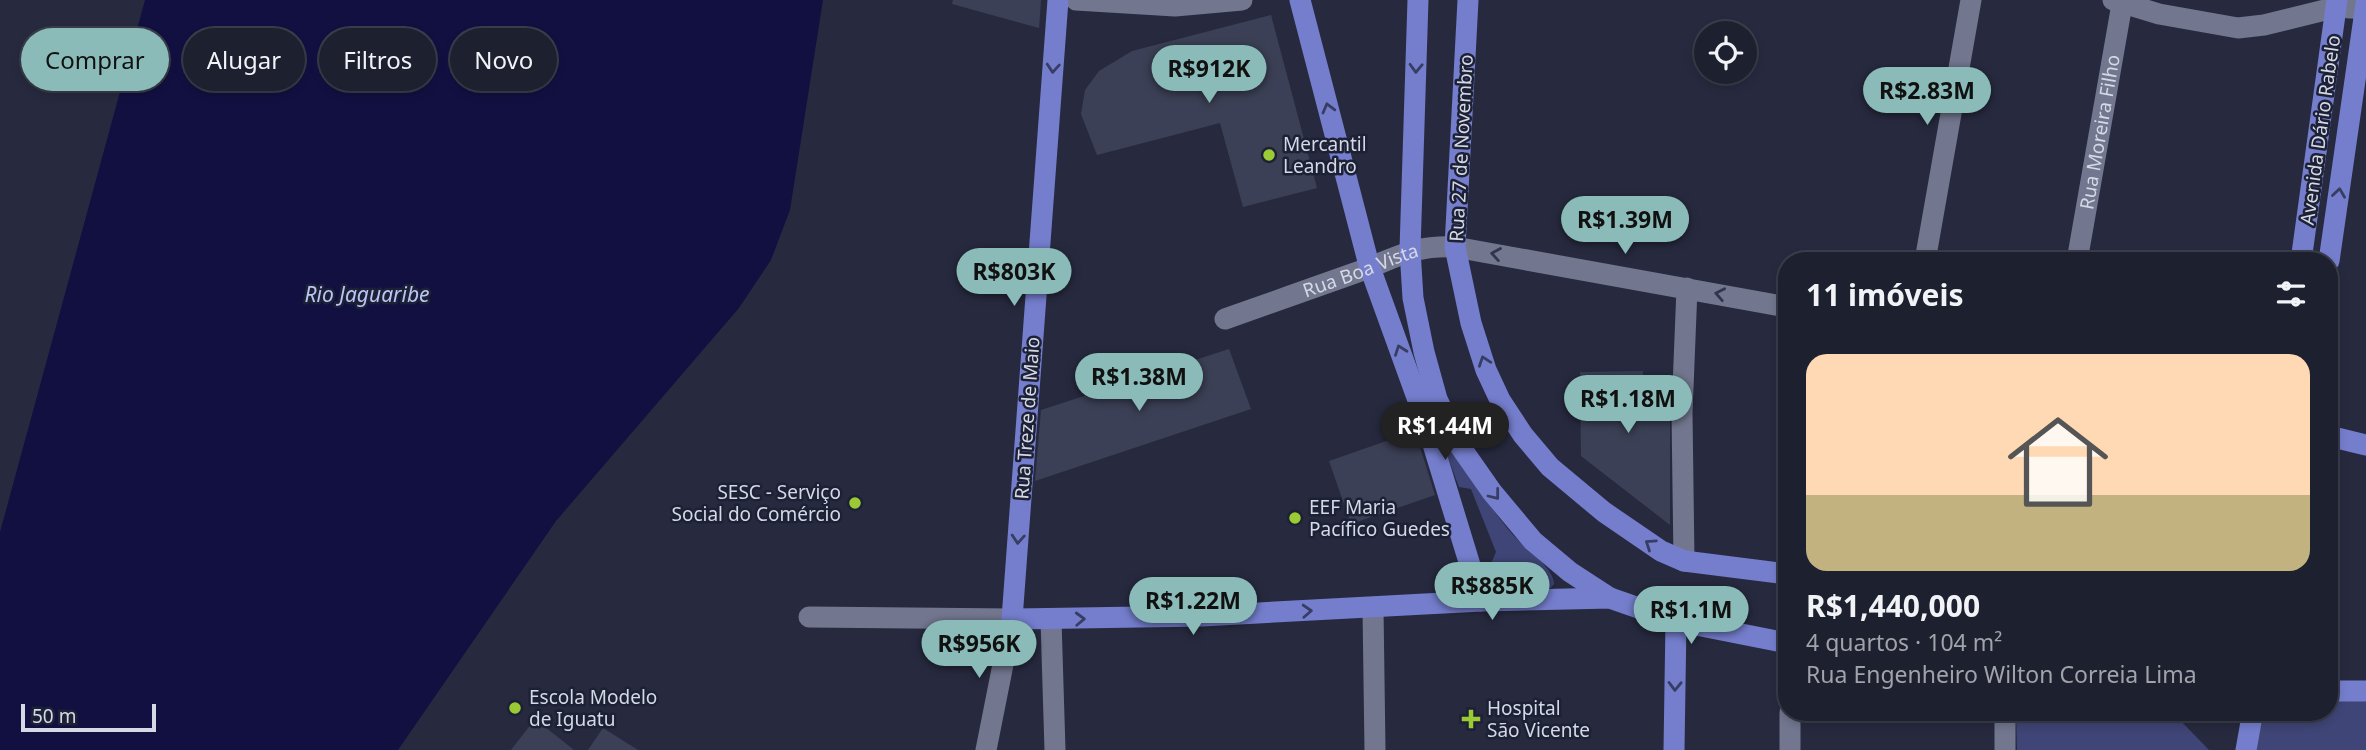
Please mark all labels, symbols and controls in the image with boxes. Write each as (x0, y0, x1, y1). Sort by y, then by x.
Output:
map controls (1694, 21, 1757, 84)
button: locate (1694, 21, 1757, 84)
chip: Comprar (21, 28, 169, 91)
chip: Alugar (183, 28, 305, 91)
chip: Filtros (319, 28, 436, 91)
chip: Novo (450, 28, 557, 91)
street label: Avenida Dário Rabelo (2294, 33, 2346, 227)
pin: R$912K (1152, 46, 1266, 105)
text: R$912K (1168, 52, 1250, 84)
street label: Rua Moreira Filho (2073, 52, 2126, 212)
street label: Rua 27 de Novembro (1443, 54, 1479, 242)
one-way arrow (1046, 63, 1061, 74)
one-way arrow (1408, 63, 1424, 74)
pin: R$2.83M (1862, 68, 1992, 127)
text: R$2.83M (1879, 74, 1975, 106)
one-way arrow (1322, 102, 1337, 114)
place label: Mercantil Leandro (1283, 131, 1367, 179)
marker: Mercantil Leandro (1261, 147, 1277, 163)
one-way arrow (2331, 187, 2346, 199)
pin: R$1.39M (1560, 196, 1690, 256)
text: R$1.39M (1577, 203, 1673, 235)
street label: Rua Boa Vista (1299, 237, 1421, 303)
one-way arrow (1490, 247, 1502, 262)
pin: R$803K (957, 248, 1071, 308)
text: R$803K (973, 255, 1055, 287)
text: 11 imóveis (1806, 274, 1964, 315)
icon: filters (2272, 275, 2310, 313)
water label: Rio Jaguaribe (304, 280, 430, 308)
one-way arrow (1714, 287, 1726, 302)
street label: Rua Treze de Maio (1008, 336, 1046, 500)
one-way arrow (1394, 344, 1408, 356)
pin: R$1.38M (1074, 354, 1204, 413)
one-way arrow (1478, 356, 1492, 368)
text: R$1.38M (1091, 360, 1187, 392)
pin: R$1.18M (1563, 376, 1693, 435)
text: R$1.18M (1580, 382, 1676, 414)
icon: home (1995, 399, 2121, 525)
pin: R$1.44M (1380, 402, 1510, 462)
text: R$1.44M (1397, 409, 1493, 441)
place label: SESC - Serviço Social do Comércio (671, 479, 841, 527)
one-way arrow (1486, 487, 1499, 499)
place label: EEF Maria Pacífico Guedes (1309, 494, 1450, 542)
marker: SESC - Serviço Social do Comércio (847, 495, 863, 511)
marker: EEF Maria Pacífico Guedes (1287, 510, 1303, 526)
one-way arrow (1011, 534, 1026, 545)
one-way arrow (1645, 539, 1658, 552)
pin: R$885K (1435, 562, 1549, 622)
text: R$885K (1451, 569, 1533, 601)
pin: R$1.22M (1128, 578, 1258, 637)
text: R$1.22M (1145, 584, 1241, 616)
text: R$1,440,000 (1806, 585, 1980, 626)
pin: R$1.1M (1634, 586, 1748, 646)
text: R$1.1M (1650, 593, 1732, 625)
one-way arrow (1302, 603, 1313, 618)
one-way arrow (1075, 611, 1086, 627)
pin: R$956K (922, 620, 1036, 680)
text: 4 quartos · 104 m² (1806, 626, 2002, 658)
text: R$956K (938, 627, 1020, 659)
text: Rua Engenheiro Wilton Correia Lima (1806, 658, 2197, 690)
one-way arrow (1668, 680, 1683, 691)
place label: Escola Modelo de Iguatu (529, 684, 657, 732)
place label: Hospital São Vicente (1487, 695, 1590, 743)
marker: Escola Modelo de Iguatu (507, 700, 523, 716)
scale bar (21, 701, 156, 733)
text: 50 m (32, 703, 76, 729)
marker: Hospital São Vicente (1461, 709, 1481, 729)

